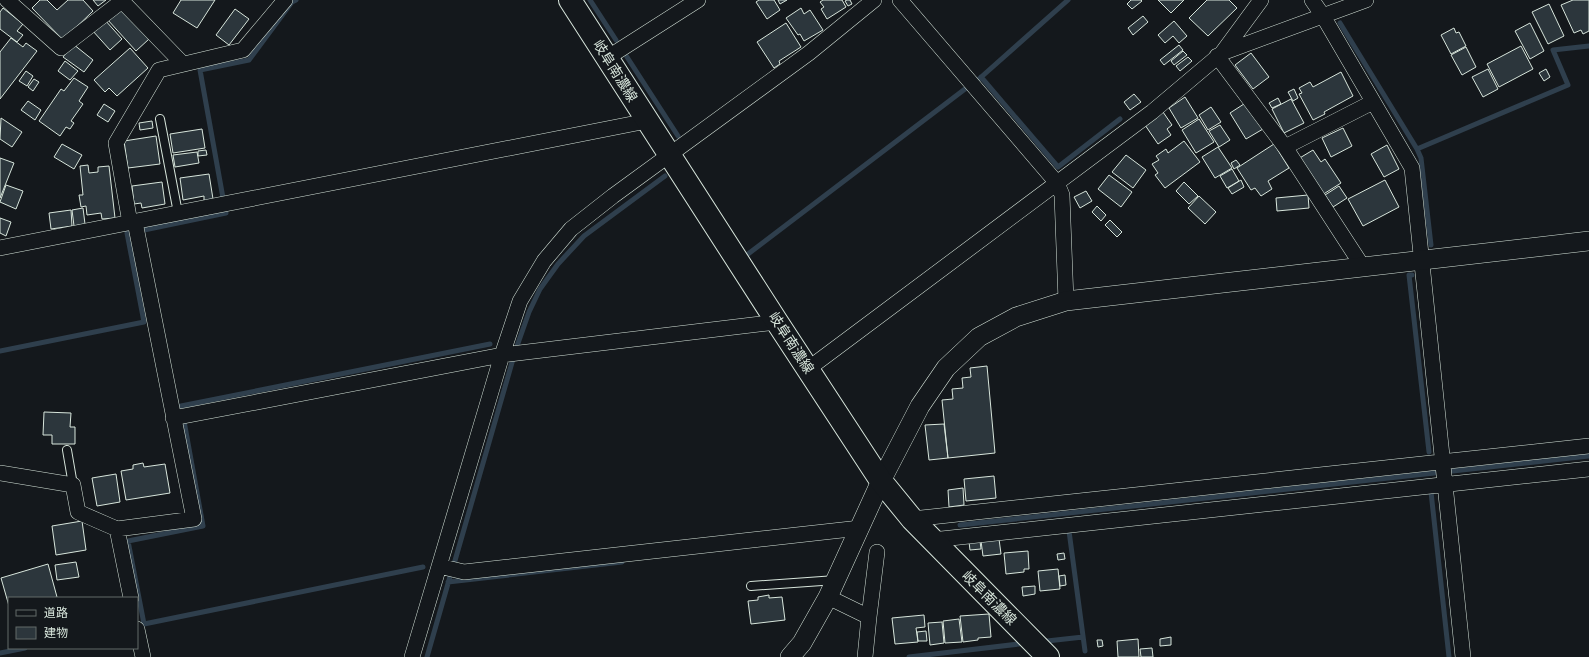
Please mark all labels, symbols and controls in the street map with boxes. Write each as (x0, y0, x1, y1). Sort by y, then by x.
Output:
street label: 岐阜南濃線 (589, 37, 641, 105)
street label: 岐阜南濃線 (765, 309, 817, 377)
street label: 岐阜南濃線 (958, 567, 1020, 629)
legend (8, 597, 138, 649)
text: 道路 (44, 606, 68, 620)
text: 建物 (44, 626, 68, 640)

